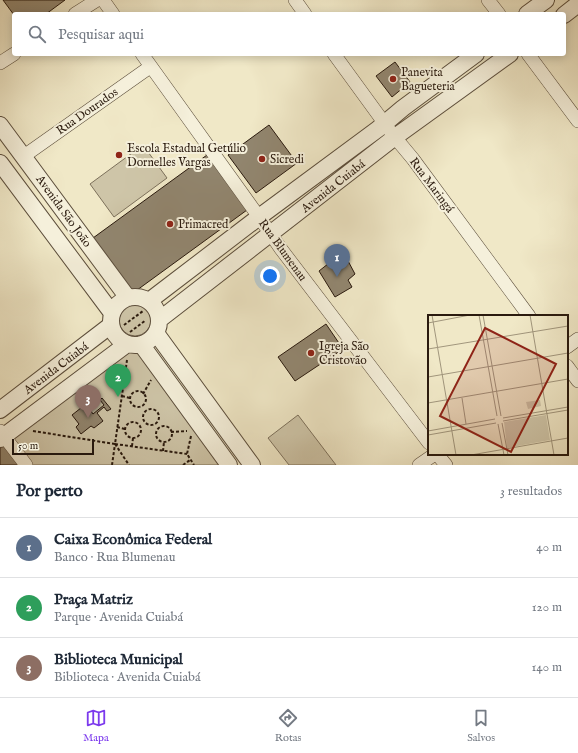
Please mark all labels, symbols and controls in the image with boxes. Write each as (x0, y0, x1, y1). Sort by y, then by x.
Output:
search box (12, 12, 566, 56)
icon: search (26, 23, 48, 45)
text: Pesquisar aqui (58, 25, 144, 44)
place label: Panevita Bagueteria (401, 65, 456, 94)
marker: Panevita Bagueteria (388, 74, 398, 84)
street label: Rua Dourados (53, 85, 121, 138)
place label: Escola Estadual Getúlio Dornelles Vargas (127, 141, 247, 170)
marker: Escola Estadual Getúlio Dornelles Vargas (114, 150, 124, 160)
place label: Sicredi (270, 152, 304, 167)
marker: Sicredi (257, 154, 267, 164)
street label: Rua Maringá (406, 155, 458, 217)
street label: Avenida Cuiabá (297, 156, 369, 217)
street label: Avenida São João (31, 171, 95, 251)
street label: Rua Blumenau (255, 216, 310, 284)
place label: Primacred (178, 217, 229, 232)
marker: Primacred (165, 219, 175, 229)
pin: 1 (324, 244, 350, 277)
your location (260, 266, 280, 286)
inset map (428, 315, 568, 455)
street label: Avenida Cuiabá (20, 339, 92, 398)
place label: Igreja São Cristovão (319, 339, 370, 368)
marker: Igreja São Cristovão (306, 348, 316, 358)
pin: 2 (105, 364, 131, 397)
pin: 3 (75, 385, 101, 418)
scale bar (12, 437, 94, 456)
text: 50 m (18, 439, 38, 453)
text: Por perto (16, 481, 83, 502)
text: 3 resultados (500, 483, 562, 500)
text: Caixa Econômica Federal (54, 530, 212, 549)
text: 1 (27, 539, 31, 556)
text: 40 m (536, 539, 562, 556)
text: Banco · Rua Blumenau (54, 549, 175, 566)
text: Praça Matriz (54, 590, 133, 609)
text: 2 (26, 599, 32, 616)
text: 120 m (532, 599, 562, 616)
text: Parque · Avenida Cuiabá (54, 609, 183, 626)
text: Biblioteca Municipal (54, 650, 183, 669)
text: 3 (27, 659, 31, 676)
text: 140 m (532, 659, 562, 676)
text: Biblioteca · Avenida Cuiabá (54, 669, 201, 686)
tab: Mapa (83, 707, 109, 745)
tab: Rotas (275, 707, 301, 745)
tab: Salvos (467, 707, 495, 745)

